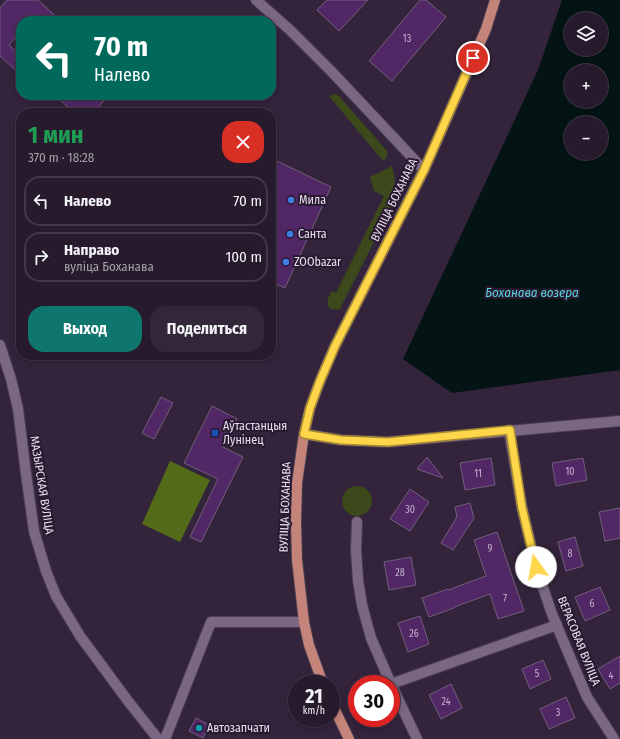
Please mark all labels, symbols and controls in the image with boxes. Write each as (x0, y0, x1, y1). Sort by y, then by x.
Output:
map controls (564, 12, 608, 160)
button: layers (564, 12, 608, 56)
text: 70 m (94, 30, 148, 63)
icon: left (28, 32, 80, 84)
house number: 13 (403, 33, 412, 45)
pin (456, 41, 490, 75)
icon: arrive (462, 47, 484, 69)
text: Налево (94, 64, 150, 86)
button: + (564, 64, 608, 108)
button: − (564, 116, 608, 160)
text: 1 мин (28, 121, 83, 149)
button: close (222, 121, 264, 163)
text: 370 m · 18:28 (28, 150, 94, 165)
street label: ВУЛІЦА БОХАНАВА (368, 156, 420, 244)
icon: left (30, 190, 52, 212)
text: Налево (64, 192, 111, 210)
text: 70 m (233, 192, 262, 210)
place label: Мила (299, 193, 326, 207)
marker: Мила (286, 195, 296, 205)
place label: Санта (298, 227, 327, 241)
marker: Санта (285, 229, 295, 239)
text: Направо (64, 241, 119, 259)
icon: right (30, 246, 52, 268)
text: 100 m (225, 248, 262, 266)
place label: ZOObazar (294, 255, 342, 269)
marker: ZOObazar (281, 257, 291, 267)
text: вуліца Боханава (64, 259, 154, 274)
water label: Боханава возера (485, 285, 579, 300)
button: Выход (28, 306, 142, 352)
button: Поделиться (150, 306, 264, 352)
place label: Аўтастанцыя Лунінец (223, 419, 287, 447)
marker: Аўтастанцыя Лунінец (210, 428, 220, 438)
street label: МАЗЫРСКАЯ ВУЛІЦА (27, 435, 57, 536)
street label: ВУЛІЦА БОХАНАВА (276, 461, 294, 553)
house number: 10 (565, 466, 575, 478)
house number: 11 (474, 468, 482, 480)
house number: 30 (405, 504, 415, 516)
house number: 9 (488, 543, 493, 555)
position arrow (515, 546, 557, 588)
house number: 8 (568, 548, 573, 560)
house number: 28 (395, 567, 405, 579)
house number: 7 (503, 593, 507, 605)
street label: ВЕРАСОВАЯ ВУЛІЦА (555, 594, 604, 688)
house number: 6 (590, 598, 595, 610)
house number: 26 (409, 628, 419, 640)
house number: 5 (535, 668, 540, 680)
house number: 4 (609, 670, 614, 682)
speed limit sign: 30 (348, 675, 400, 727)
text: 21 (305, 684, 323, 708)
house number: 24 (441, 696, 451, 708)
text: km/h (303, 705, 325, 717)
house number: 3 (556, 707, 561, 719)
place label: Автозапчати (207, 721, 270, 735)
marker: Автозапчати (194, 723, 204, 733)

